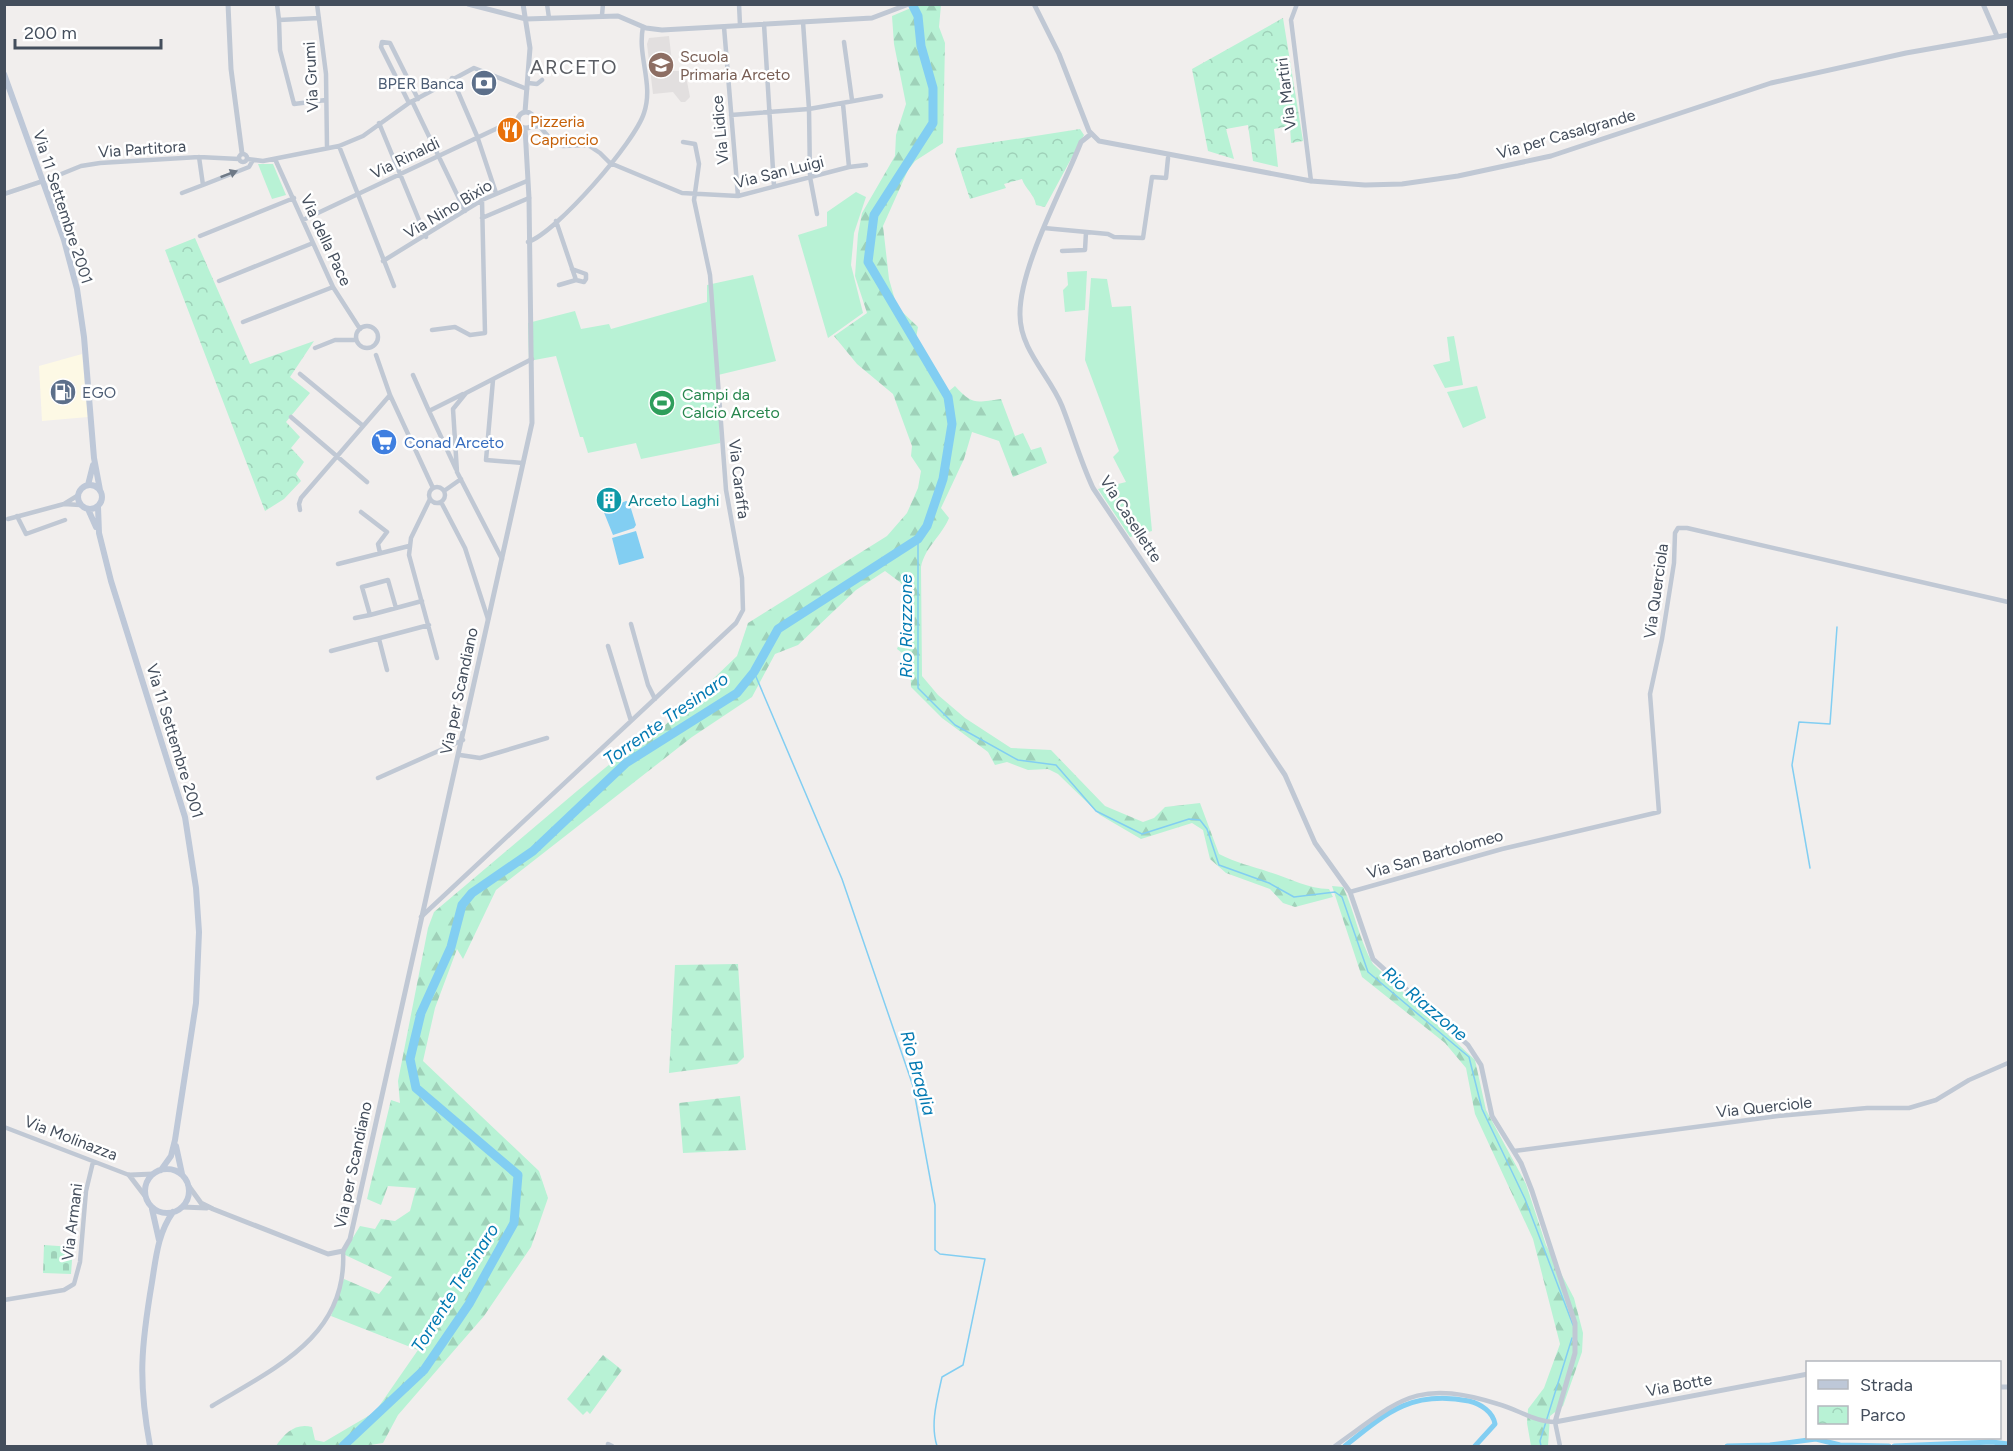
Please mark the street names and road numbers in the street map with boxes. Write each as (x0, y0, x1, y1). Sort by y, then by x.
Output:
street label: Via Grumi (300, 41, 322, 113)
street label: Via Martiri (1272, 57, 1300, 131)
street label: Via Lidice (707, 94, 732, 165)
street label: Via per Casalgrande (1495, 105, 1638, 163)
street label: Via 11 Settembre 2001 (29, 128, 97, 286)
street label: Via Rinaldi (367, 133, 443, 183)
street label: Via Partitora (97, 136, 187, 162)
street label: Via San Luigi (732, 152, 826, 192)
street label: Via Nino Bixio (401, 175, 495, 243)
street label: Via della Pace (297, 191, 356, 289)
street label: Via Caraffa (725, 438, 753, 520)
street label: Via Casellette (1096, 472, 1166, 566)
street label: Via Querciola (1640, 542, 1672, 640)
street label: Via per Scandiano (436, 626, 482, 756)
street label: Via 11 Settembre 2001 (142, 661, 208, 821)
street label: Via San Bartolomeo (1365, 825, 1505, 883)
street label: Via Querciole (1715, 1092, 1813, 1121)
street label: Via per Scandiano (330, 1100, 376, 1230)
street label: Via Molinazza (22, 1112, 120, 1164)
street label: Via Armani (58, 1182, 86, 1262)
street label: Via Botte (1644, 1369, 1714, 1401)

